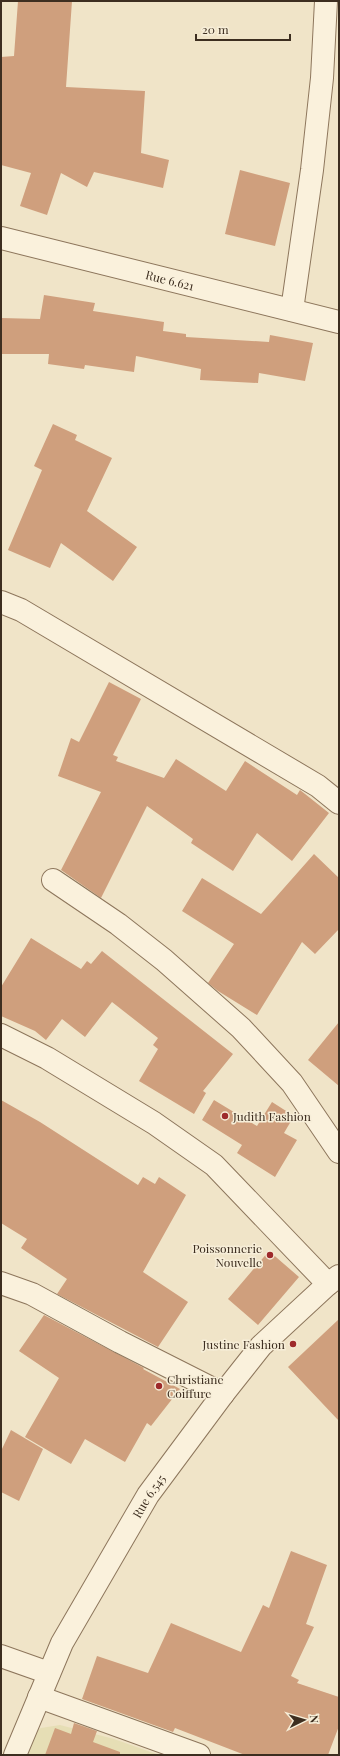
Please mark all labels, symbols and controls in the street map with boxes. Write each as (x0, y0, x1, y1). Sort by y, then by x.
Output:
scale bar (196, 16, 290, 42)
text: 20 m (202, 21, 229, 37)
street label: Rue 6.621 (144, 266, 196, 294)
place label: Judith Fashion (232, 1108, 311, 1124)
marker: Judith Fashion (220, 1111, 230, 1121)
place label: Poissonnerie Nouvelle (192, 1240, 262, 1270)
marker: Poissonnerie Nouvelle (265, 1250, 275, 1260)
place label: Justine Fashion (202, 1336, 285, 1352)
marker: Justine Fashion (288, 1339, 298, 1349)
place label: Christiane Coiffure (167, 1371, 224, 1401)
marker: Christiane Coiffure (154, 1381, 164, 1391)
street label: Rue 6.545 (128, 1471, 169, 1521)
north arrow (284, 1700, 324, 1740)
text: N (307, 1714, 322, 1724)

